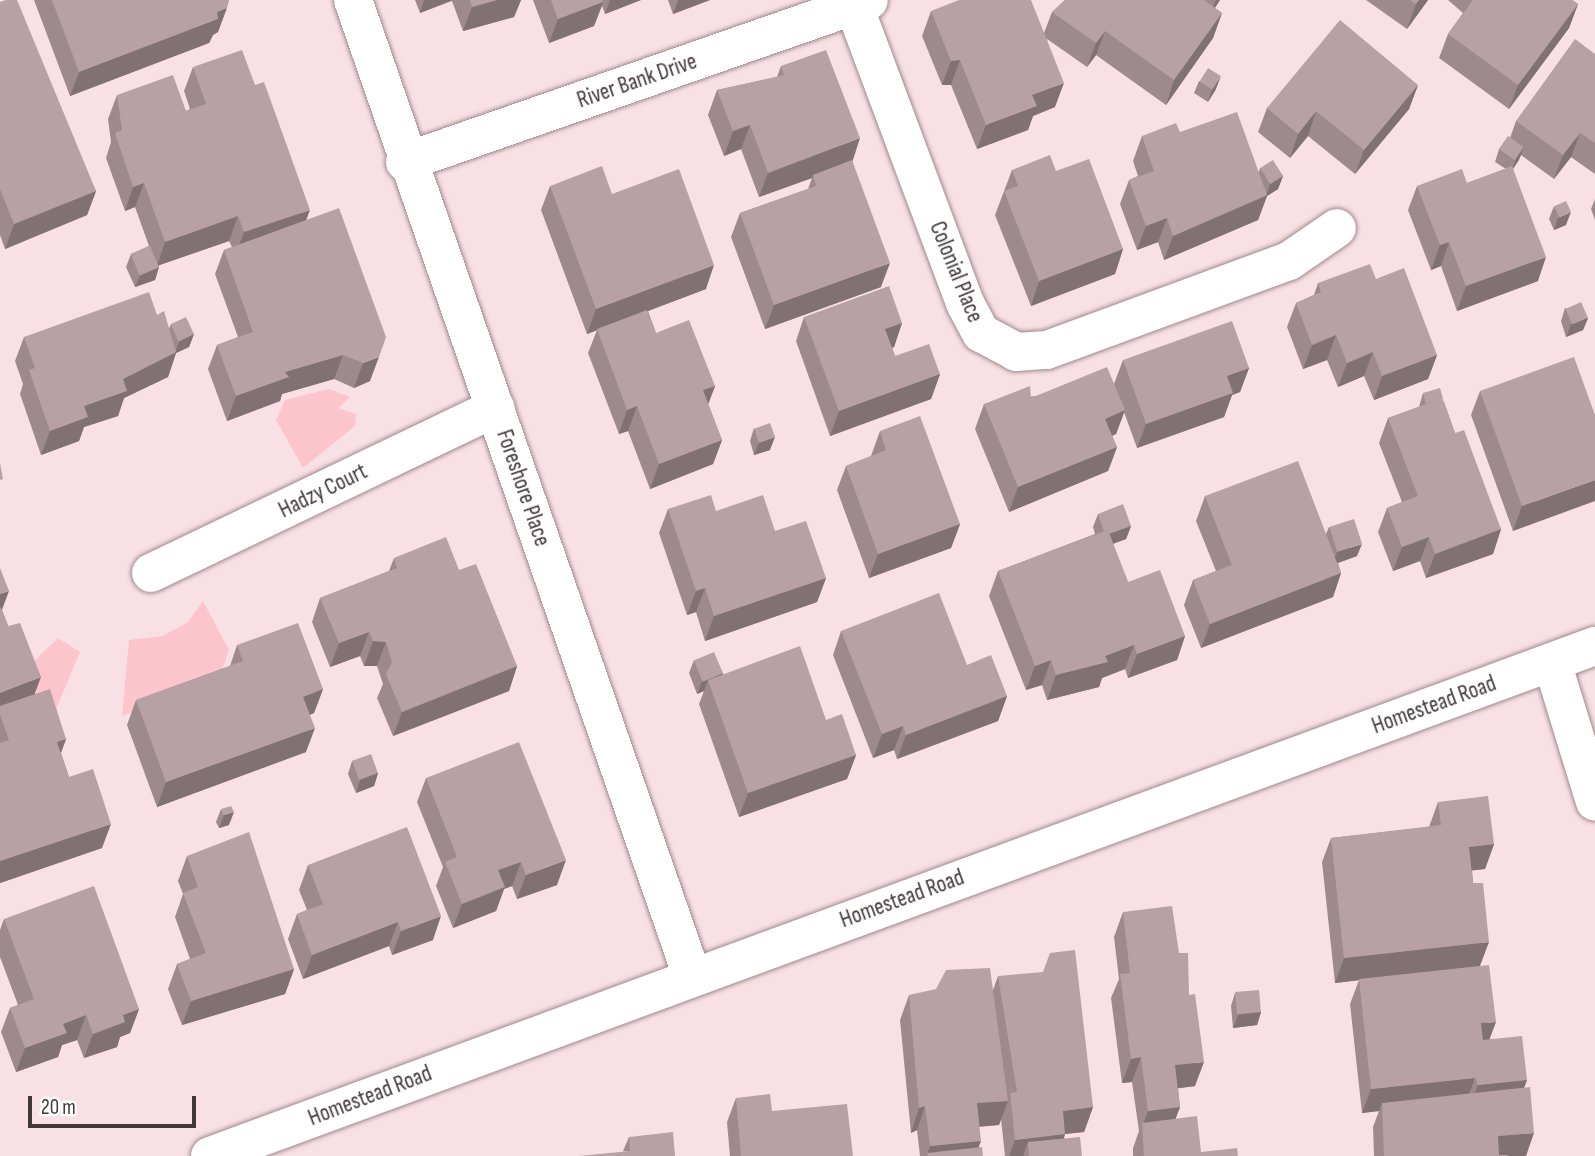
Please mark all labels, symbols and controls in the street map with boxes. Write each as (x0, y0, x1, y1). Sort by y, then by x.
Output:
street label: River Bank Drive (574, 48, 700, 114)
street label: Colonial Place (923, 217, 989, 327)
street label: Foreshore Place (490, 426, 556, 550)
street label: Hadzy Court (274, 458, 372, 524)
street label: Homestead Road (1368, 670, 1500, 740)
street label: Homestead Road (836, 864, 968, 934)
street label: Homestead Road (304, 1060, 436, 1132)
scale bar (32, 1082, 200, 1126)
text: 20 m (41, 1095, 76, 1120)

